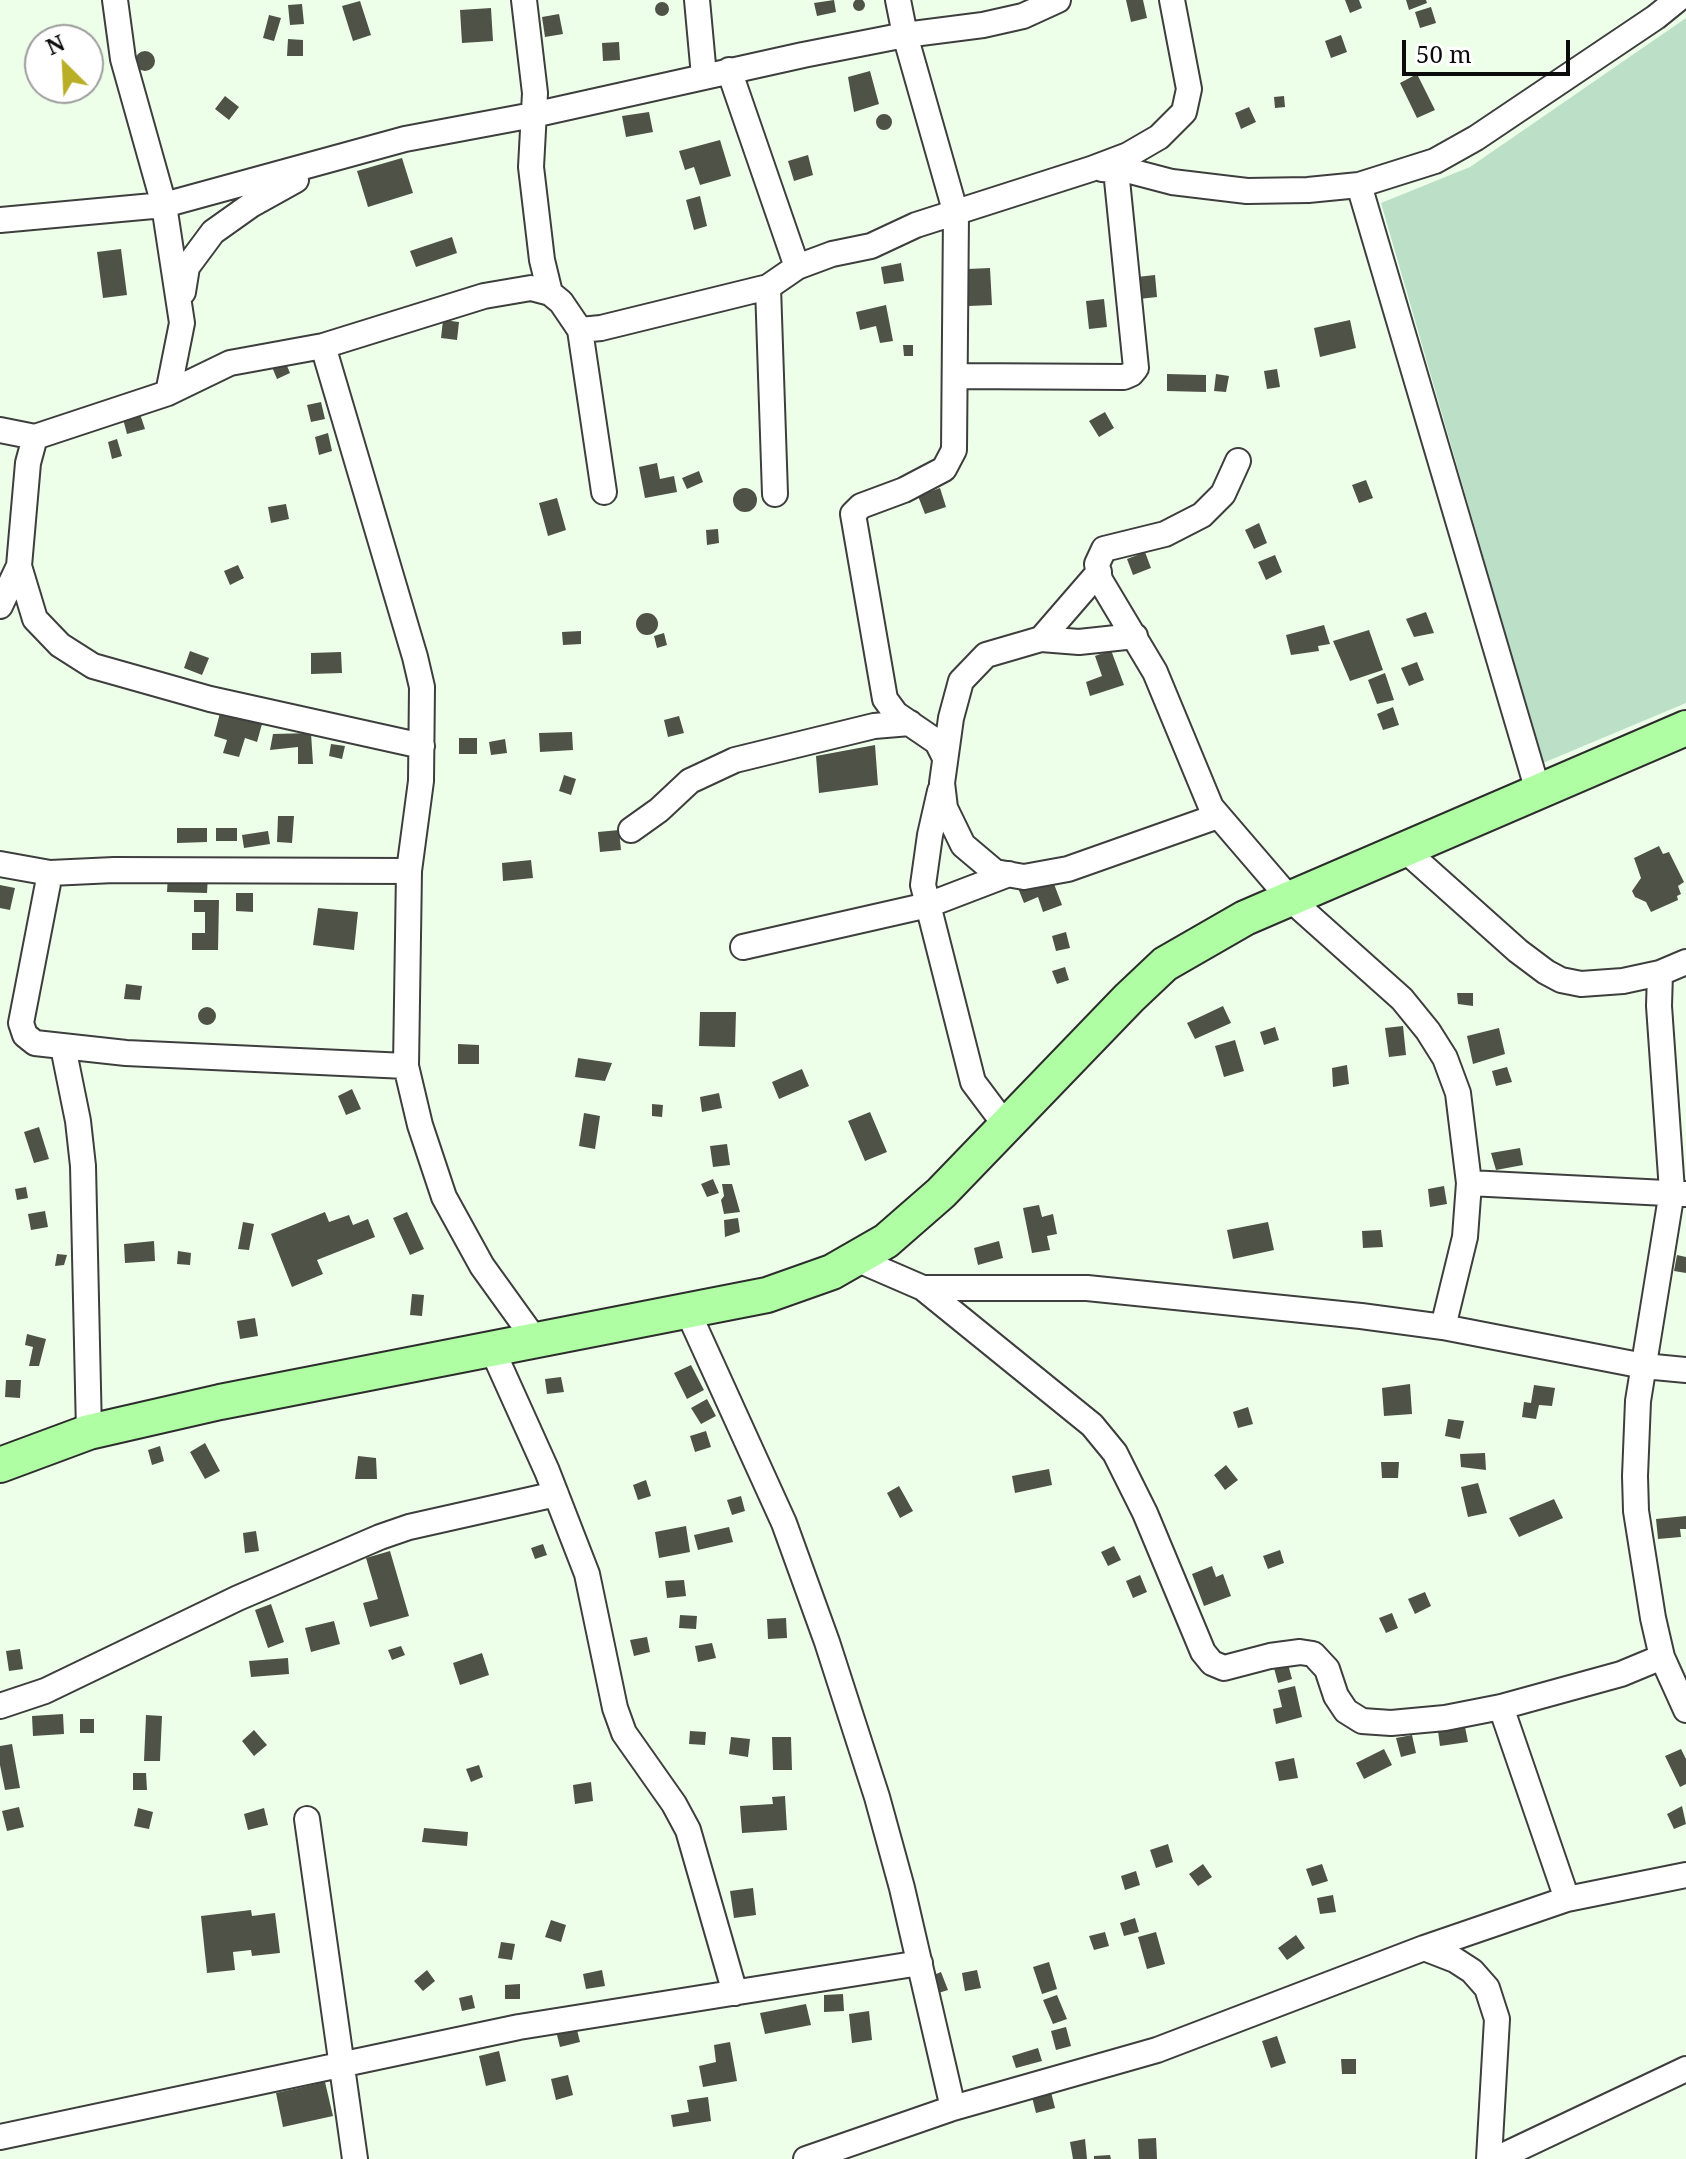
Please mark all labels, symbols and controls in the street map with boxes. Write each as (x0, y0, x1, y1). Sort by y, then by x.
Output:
north arrow (24, 24, 104, 104)
scale bar (1406, 24, 1574, 74)
text: N (41, 27, 69, 61)
text: 50 m (1416, 37, 1472, 70)

